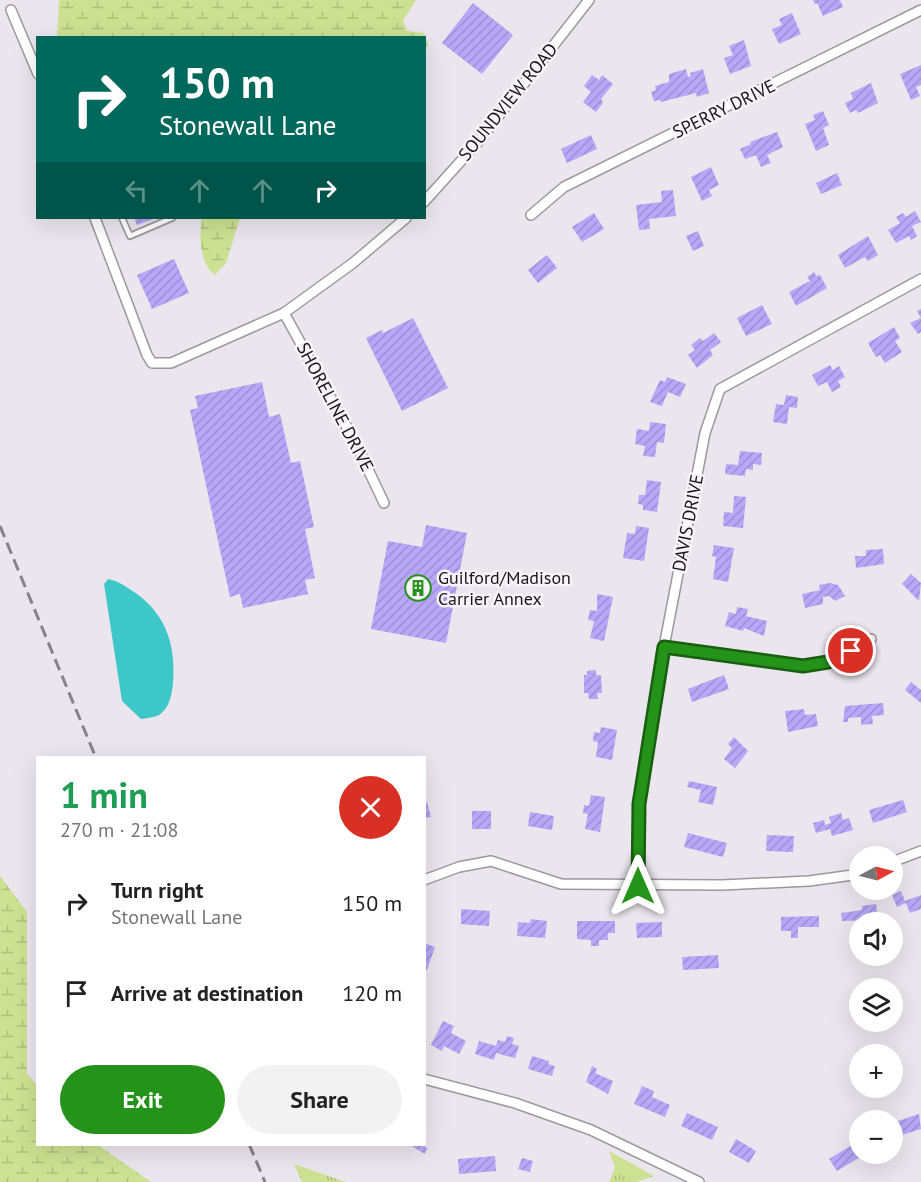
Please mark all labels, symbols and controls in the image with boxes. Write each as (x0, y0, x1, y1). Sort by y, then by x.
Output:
street label: SOUNDVIEW ROAD (453, 38, 562, 165)
text: 150 m (159, 55, 275, 110)
icon: right (60, 60, 138, 138)
street label: SPERRY DRIVE (669, 74, 779, 143)
text: Stonewall Lane (159, 108, 336, 142)
icon: left (120, 174, 153, 207)
icon: ahead (183, 174, 216, 207)
icon: ahead (246, 174, 279, 207)
icon: right (309, 174, 342, 207)
street label: SHORELINE DRIVE (292, 338, 379, 475)
street label: DAVIS DRIVE (667, 472, 708, 573)
place label: Guilford/Madison Carrier Annex (438, 566, 571, 610)
building icon: Guilford/Madison Carrier Annex (403, 573, 433, 603)
pin (825, 625, 876, 676)
icon: arrive (834, 634, 867, 667)
text: 1 min (60, 771, 148, 818)
button: close (339, 776, 402, 839)
text: 270 m · 21:08 (60, 817, 178, 843)
north arrow (849, 846, 903, 900)
map controls (849, 846, 903, 1164)
position arrow (606, 854, 670, 918)
text: Turn right (111, 876, 203, 904)
icon: right (60, 887, 93, 920)
text: 150 m (342, 889, 402, 917)
text: Stonewall Lane (111, 904, 242, 930)
button: sound (849, 912, 903, 966)
icon: arrive (60, 977, 93, 1010)
button: layers (849, 978, 903, 1032)
text: Arrive at destination (111, 979, 303, 1007)
text: 120 m (342, 979, 402, 1007)
button: + (849, 1044, 903, 1098)
button: Exit (60, 1065, 225, 1134)
button: Share (237, 1065, 402, 1134)
button: − (849, 1110, 903, 1164)

